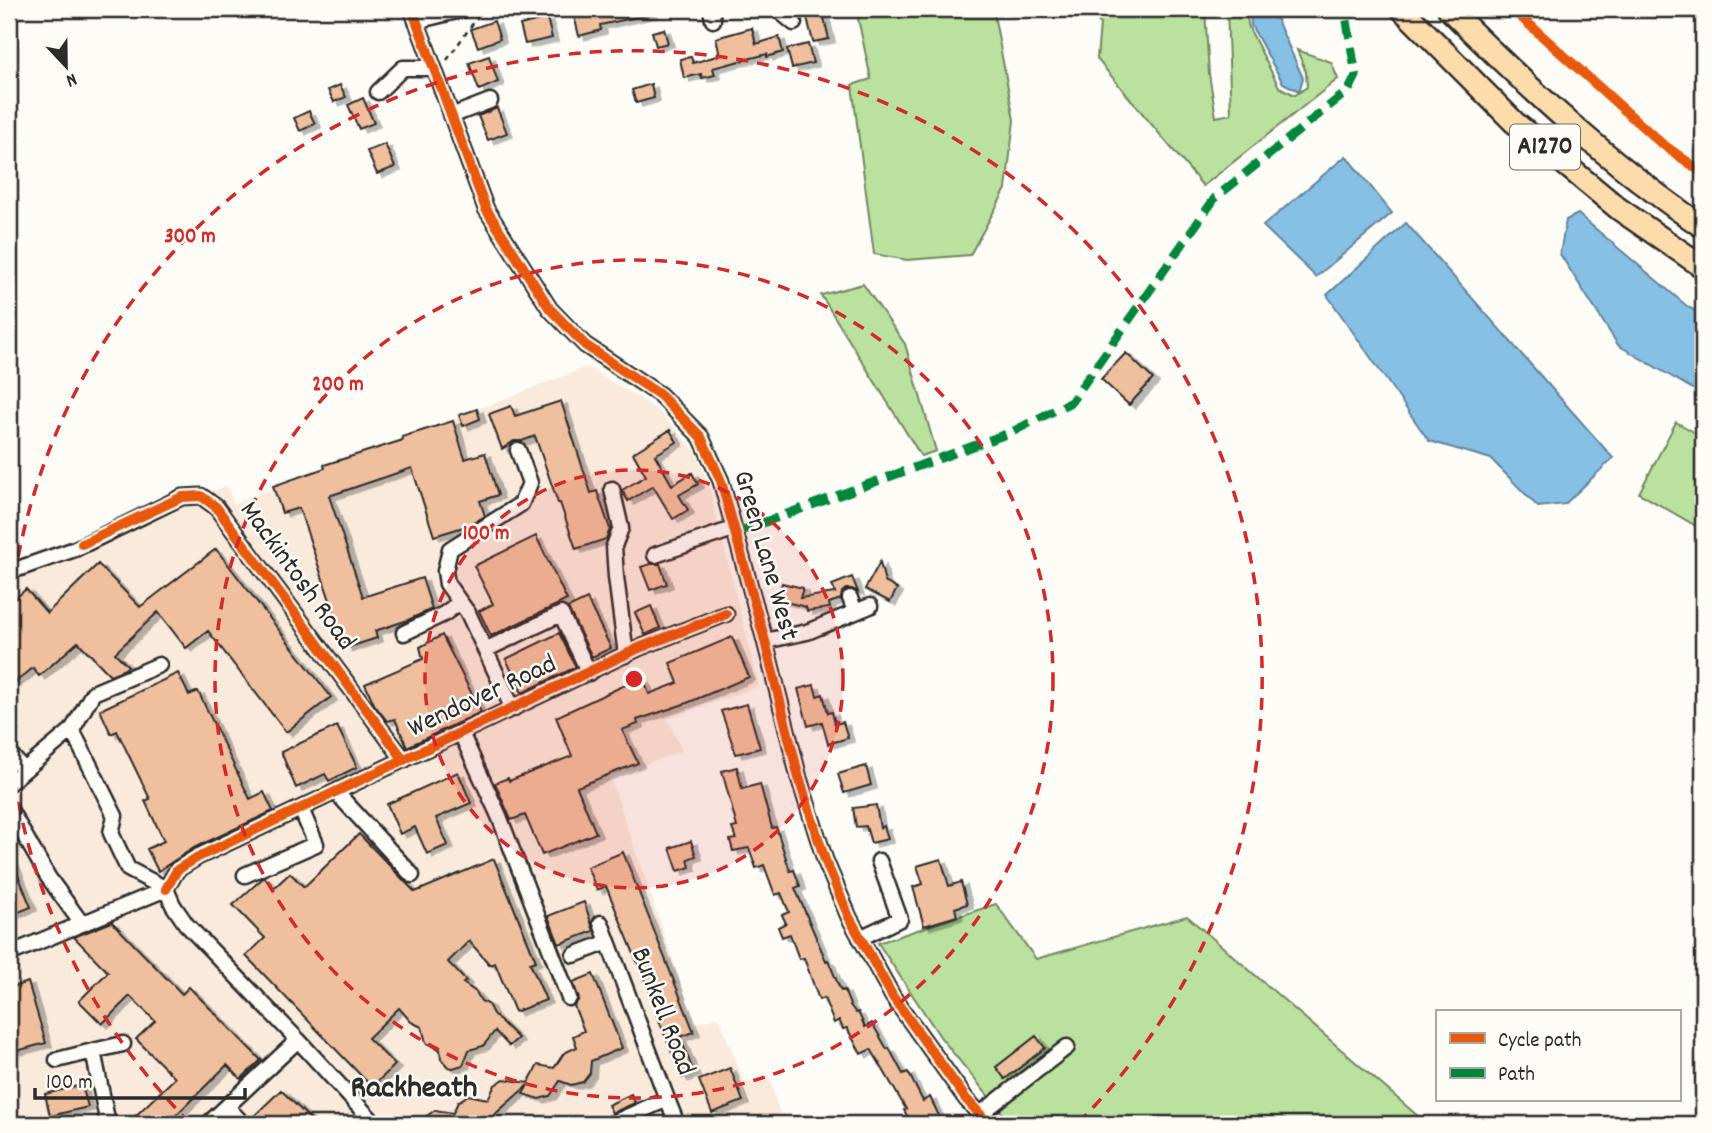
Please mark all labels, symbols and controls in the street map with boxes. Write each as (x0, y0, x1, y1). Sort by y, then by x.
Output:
north arrow (32, 32, 102, 102)
text: N (62, 64, 80, 93)
road number: A1270 (1510, 124, 1580, 170)
text: 300 m (164, 223, 216, 253)
text: 200 m (312, 371, 364, 401)
street label: Green Lane West (721, 466, 807, 646)
street label: Mackintosh Road (228, 494, 364, 660)
text: 100 m (463, 520, 509, 550)
street label: Wendover Road (402, 646, 564, 750)
centre of rings (622, 667, 646, 691)
street label: Bunkell Road (618, 942, 704, 1082)
legend (1436, 1010, 1680, 1102)
text: Cycle path (1498, 1027, 1581, 1057)
scale bar (35, 1056, 245, 1100)
text: Path (1498, 1061, 1535, 1091)
district label: Rackheath (351, 1067, 477, 1113)
text: 100 m (46, 1069, 93, 1099)

